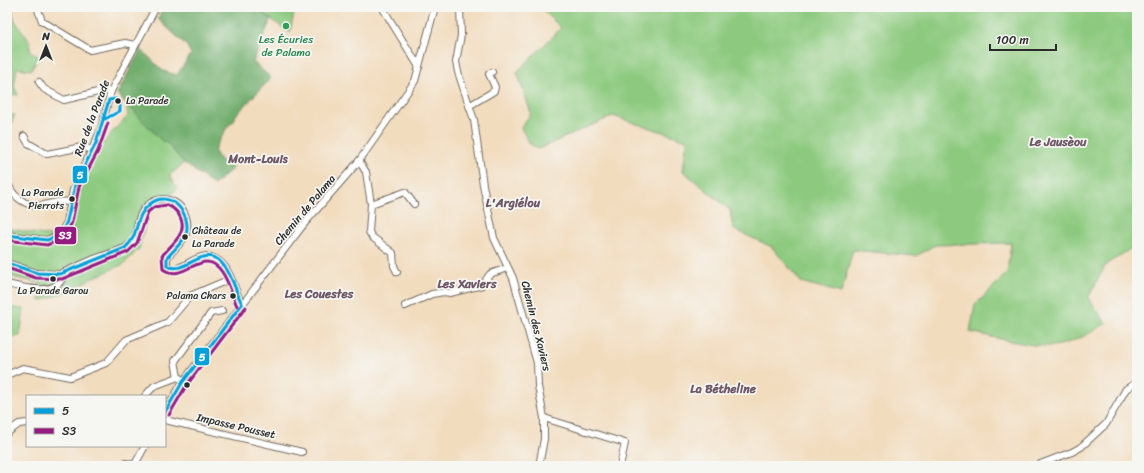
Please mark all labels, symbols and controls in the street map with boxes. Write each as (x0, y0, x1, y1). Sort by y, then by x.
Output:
marker: Les Écuries de Palama (281, 21, 291, 31)
north arrow (26, 26, 66, 66)
scale bar (990, 26, 1056, 52)
text: N (41, 27, 50, 46)
text: 100 m (996, 29, 1029, 51)
place label: Les Écuries de Palama (259, 30, 314, 62)
street label: Rue de la Parade (69, 77, 115, 159)
place label: La Parade (126, 92, 169, 110)
marker: La Parade (113, 96, 123, 106)
district label: Le Jausèou (1029, 131, 1087, 153)
district label: Mont-Louis (227, 148, 289, 170)
line badge: 5 (72, 165, 88, 184)
text: 5 (77, 166, 84, 185)
street label: Chemin de Palama (270, 170, 341, 250)
place label: La Parade Pierrots (21, 184, 64, 215)
district label: L'Argiélou (486, 192, 541, 214)
marker: La Parade Pierrots (67, 194, 77, 204)
place label: Château de La Parade (192, 222, 241, 253)
line badge: S3 (54, 226, 77, 245)
text: S3 (58, 226, 72, 245)
marker: Château de La Parade (180, 232, 190, 242)
district label: Les Xaviers (438, 273, 497, 295)
marker: La Parade Garou (48, 274, 58, 284)
street label: Chemin des Xaviers (516, 279, 557, 374)
place label: La Parade Garou (18, 282, 89, 300)
district label: Les Couestes (285, 283, 354, 305)
place label: Palama Chars (167, 287, 226, 305)
marker: Palama Chars (228, 291, 238, 301)
line badge: 5 (194, 347, 210, 366)
text: 5 (199, 348, 206, 367)
district label: La Bétheline (690, 378, 757, 400)
unlabelled marker (182, 380, 192, 390)
legend (26, 395, 166, 447)
text: 5 (62, 400, 69, 422)
street label: Impasse Pousset (194, 407, 277, 444)
text: S3 (62, 420, 77, 442)

